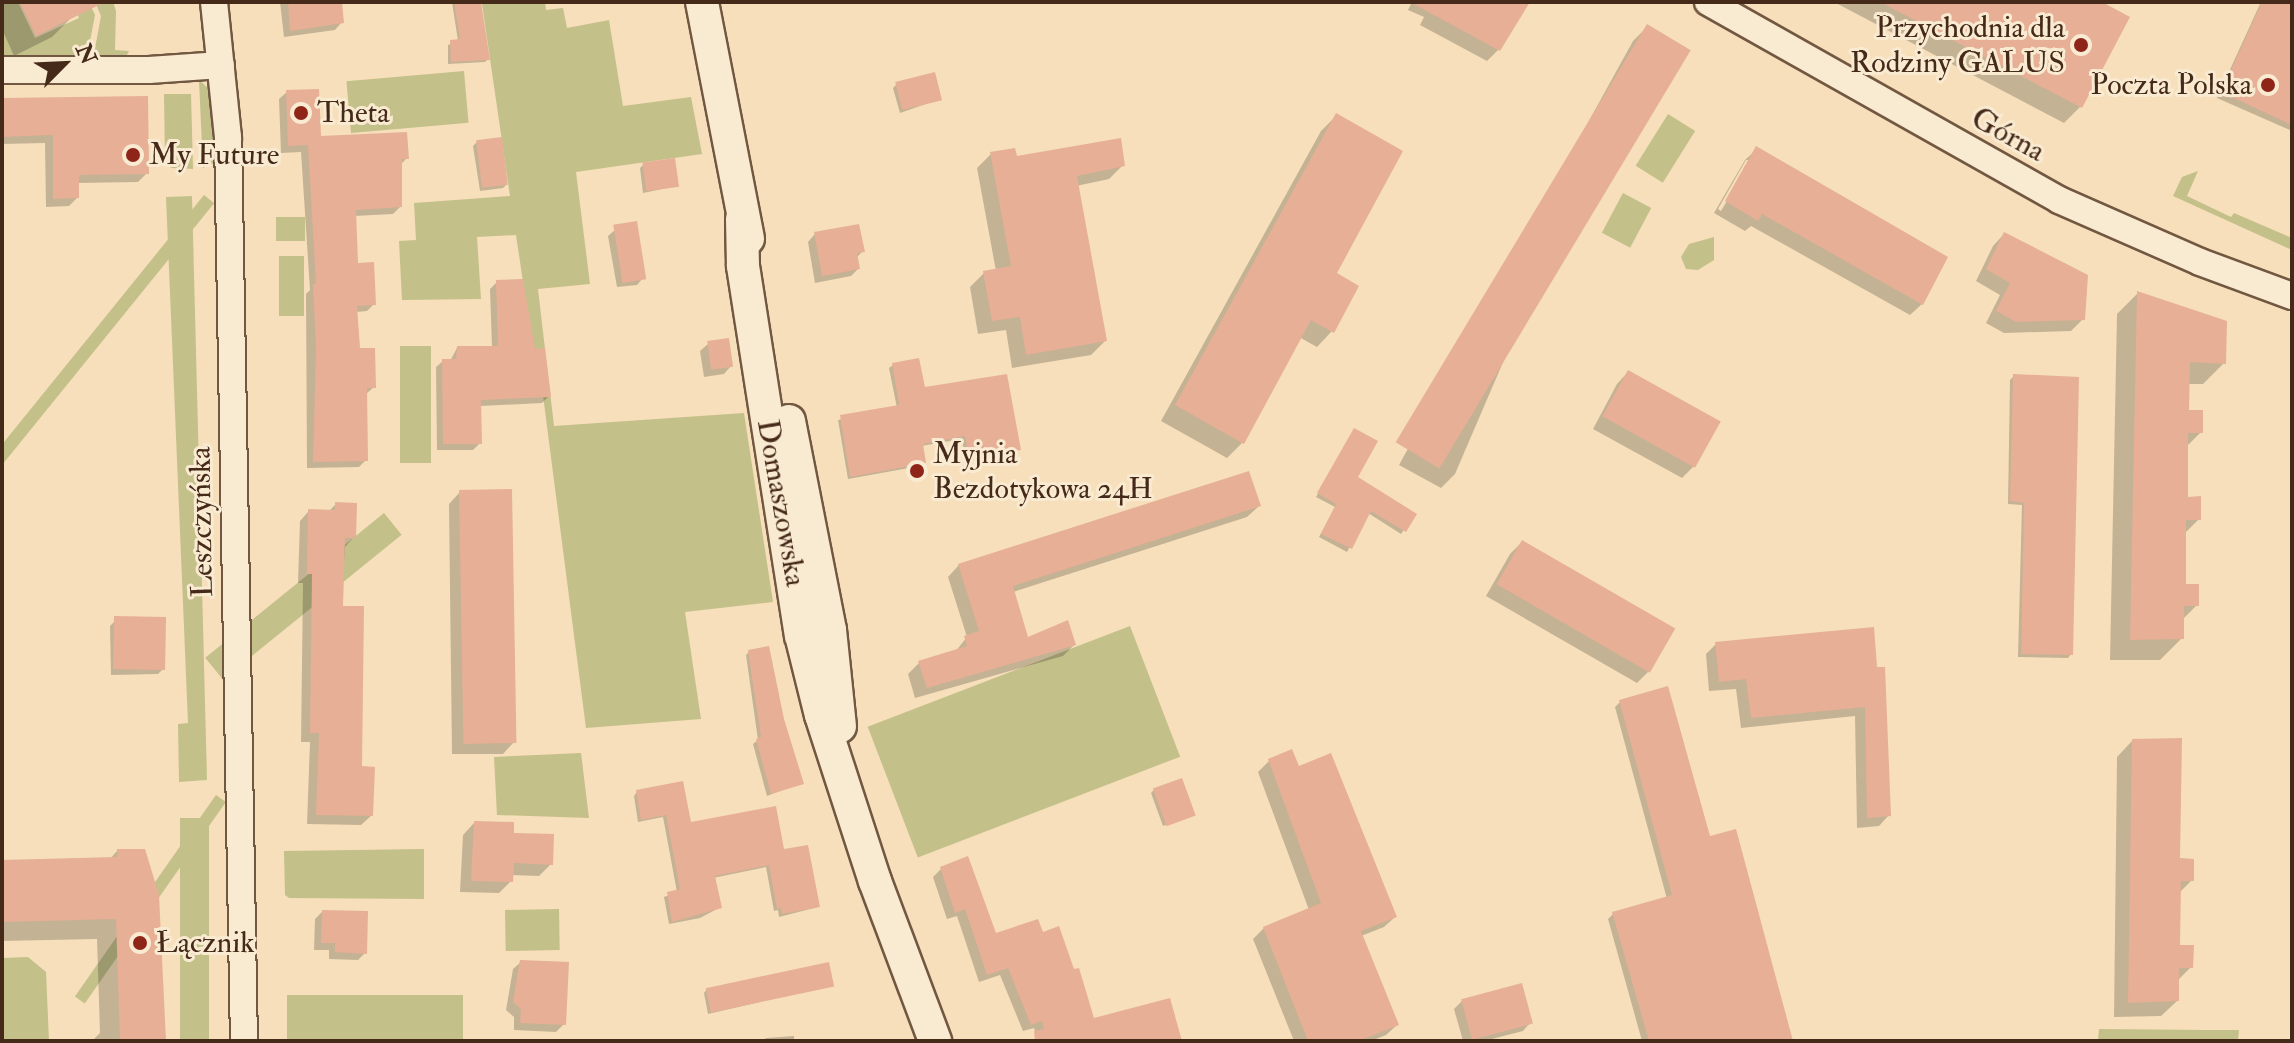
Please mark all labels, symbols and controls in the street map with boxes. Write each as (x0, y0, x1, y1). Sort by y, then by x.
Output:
place label: Przychodnia dla Rodziny GALUS (1850, 10, 2065, 80)
north arrow (24, 24, 104, 104)
marker: Przychodnia dla Rodziny GALUS (2072, 36, 2090, 54)
text: N (69, 40, 103, 69)
place label: Poczta Polska (2090, 67, 2252, 103)
marker: Poczta Polska (2259, 76, 2277, 94)
place label: Theta (317, 95, 390, 131)
street label: Górna (1965, 100, 2051, 170)
marker: Theta (292, 104, 310, 122)
place label: My Future (149, 137, 279, 173)
marker: My Future (124, 146, 142, 164)
street label: Domaszowska (749, 417, 813, 589)
place label: Myjnia Bezdotykowa 24H (933, 436, 1153, 506)
street label: Leszczyńska (183, 446, 221, 598)
marker: Myjnia Bezdotykowa 24H (908, 462, 926, 480)
place label: Łącznik (156, 925, 255, 961)
marker: Łącznik (131, 934, 149, 952)

